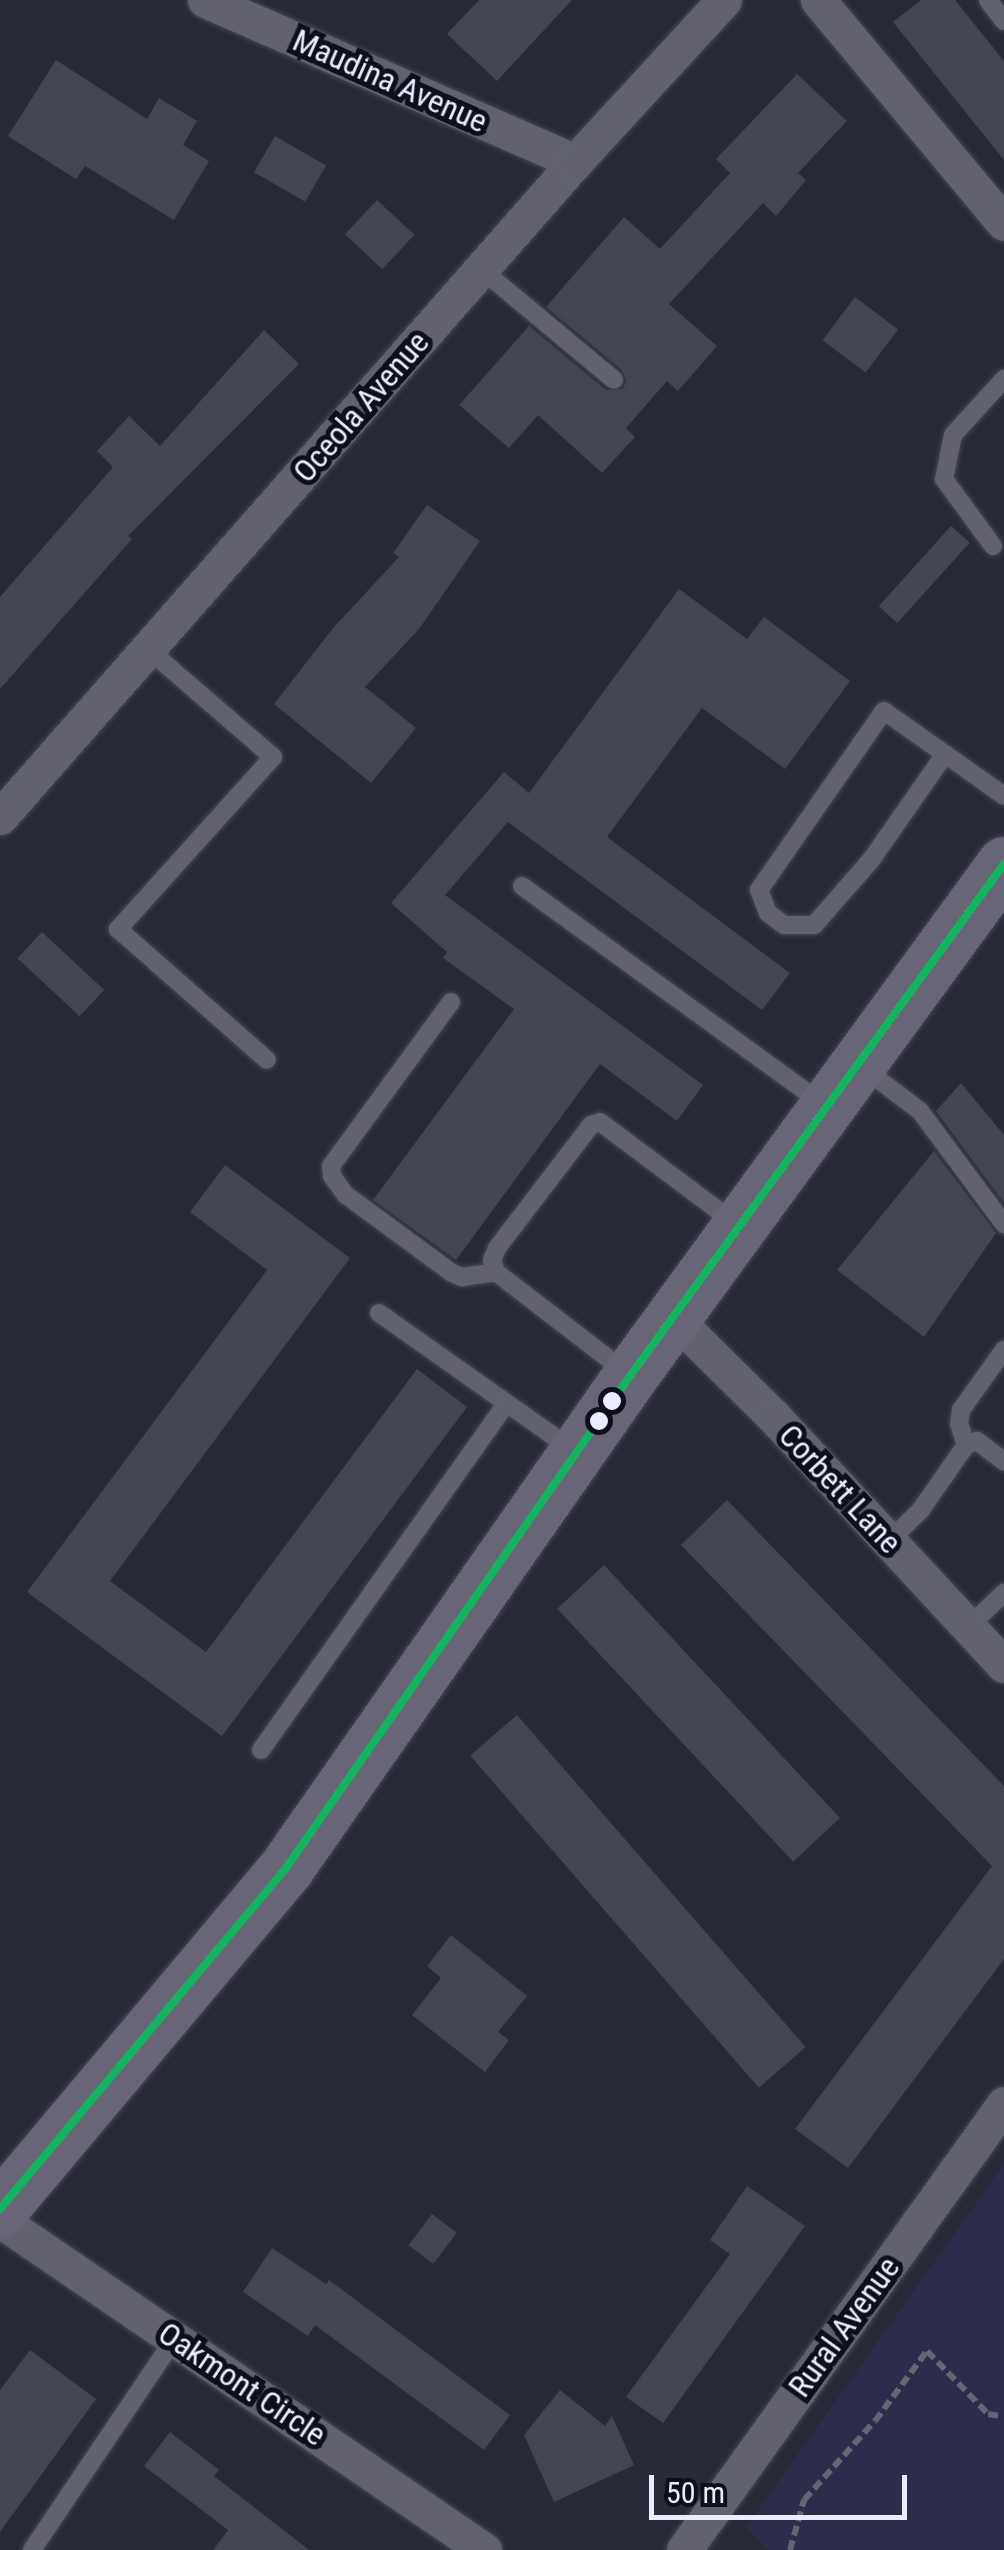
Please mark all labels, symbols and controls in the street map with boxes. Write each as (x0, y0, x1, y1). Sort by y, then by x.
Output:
street label: Maudina Avenue (287, 21, 493, 141)
street label: Oceola Avenue (285, 324, 437, 490)
unlabelled marker (602, 1391, 622, 1411)
unlabelled marker (589, 1411, 609, 1431)
street label: Corbett Lane (771, 1417, 909, 1561)
street label: Rural Avenue (780, 2249, 908, 2405)
street label: Oakmont Circle (151, 2314, 333, 2454)
scale bar (654, 2455, 912, 2517)
text: 50 m (666, 2475, 725, 2510)

